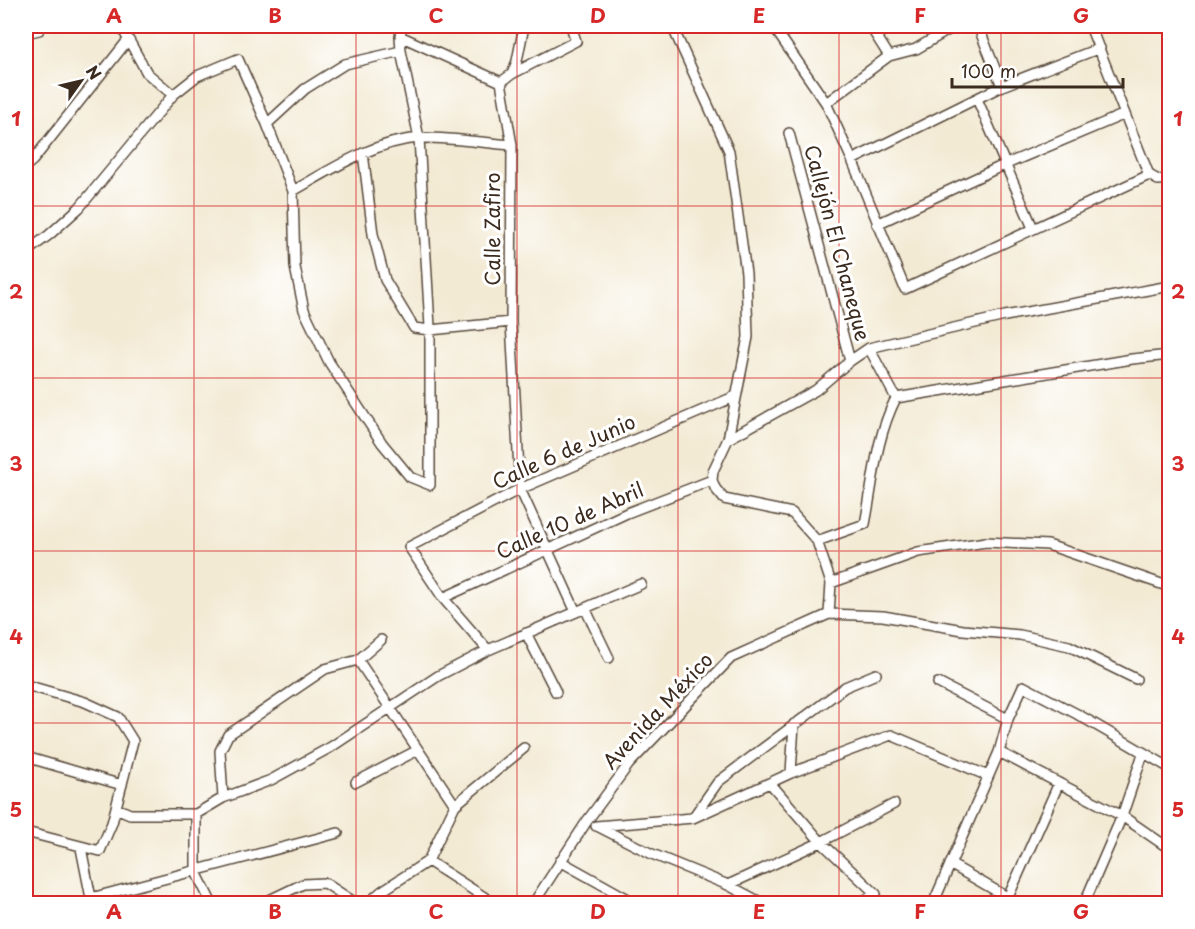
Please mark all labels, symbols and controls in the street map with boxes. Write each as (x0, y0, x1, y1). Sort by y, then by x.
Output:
text: A (106, 0, 122, 30)
text: B (268, 0, 282, 30)
text: C (428, 0, 444, 30)
text: D (590, 0, 606, 30)
text: E (753, 0, 765, 30)
text: F (914, 0, 926, 30)
text: G (1073, 0, 1089, 30)
north arrow (51, 51, 111, 111)
scale bar (952, 51, 1123, 89)
text: 100 m (961, 57, 1016, 84)
text: N (81, 60, 108, 84)
text: 1 (11, 103, 21, 133)
text: 1 (1173, 103, 1183, 133)
street label: Callejón El Chaneque (797, 141, 879, 344)
street label: Calle Zafiro (477, 172, 507, 286)
text: 2 (9, 276, 23, 306)
text: 2 (1171, 276, 1185, 306)
street label: Calle 6 de Junio (487, 406, 640, 496)
text: 3 (9, 448, 23, 478)
text: 3 (1171, 448, 1185, 478)
street label: Calle 10 de Abril (491, 474, 648, 566)
text: 4 (9, 621, 23, 651)
text: 4 (1171, 621, 1185, 651)
street label: Avenida México (595, 645, 719, 775)
text: 5 (10, 794, 22, 824)
text: 5 (1172, 794, 1184, 824)
text: A (106, 896, 122, 926)
text: B (268, 896, 282, 926)
text: C (428, 896, 444, 926)
text: D (590, 896, 606, 926)
text: E (753, 896, 765, 926)
text: F (914, 896, 926, 926)
text: G (1073, 896, 1089, 926)

